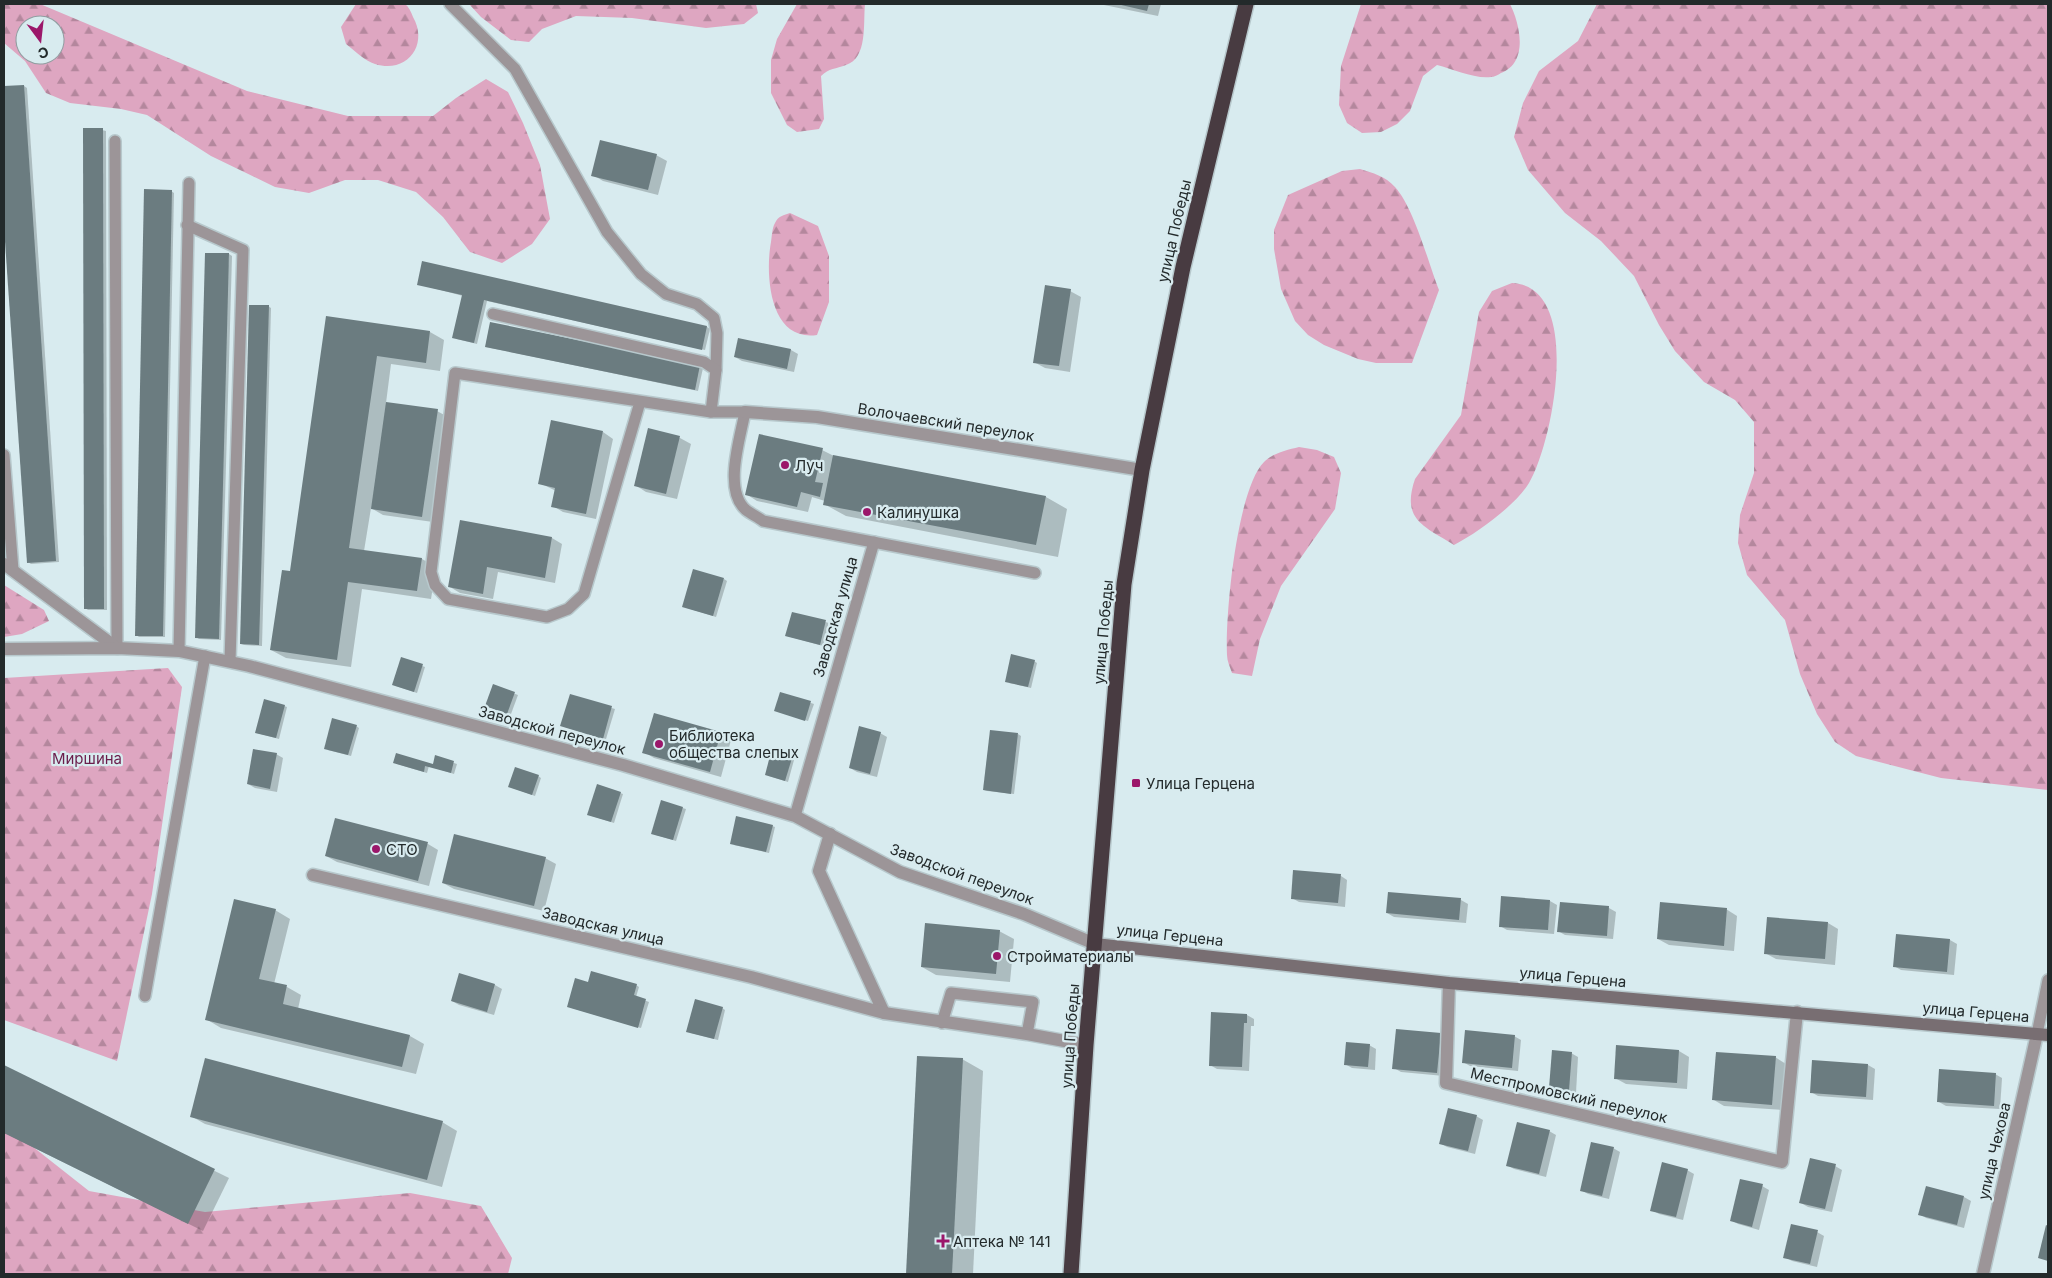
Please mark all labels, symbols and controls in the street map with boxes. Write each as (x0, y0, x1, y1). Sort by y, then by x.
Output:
north arrow (15, 15, 65, 65)
text: С (36, 43, 51, 63)
street label: улица Победы (1153, 178, 1195, 284)
street label: Волочаевский переулок (856, 399, 1036, 445)
place label: Луч (795, 456, 823, 475)
marker: Луч (779, 459, 791, 471)
place label: Калинушка (877, 503, 959, 522)
marker: Калинушка (861, 506, 873, 518)
street label: Заводская улица (809, 554, 861, 680)
street label: улица Победы (1089, 579, 1117, 685)
street label: Заводской переулок (476, 701, 628, 759)
place label: Библиотека общества слепых (669, 726, 799, 762)
marker: Библиотека общества слепых (653, 738, 665, 750)
park label: Миршина (52, 749, 122, 768)
place label: Улица Герцена (1146, 774, 1255, 793)
marker: Улица Герцена (1130, 777, 1142, 789)
street label: Заводской переулок (887, 839, 1037, 909)
place label: СТО (386, 840, 418, 859)
marker: СТО (370, 843, 382, 855)
street label: Заводская улица (540, 903, 666, 949)
street label: улица Герцена (1116, 920, 1224, 950)
place label: Стройматериалы (1007, 947, 1134, 966)
marker: Стройматериалы (991, 950, 1003, 962)
street label: улица Герцена (1519, 963, 1627, 991)
street label: улица Победы (1057, 983, 1083, 1089)
street label: улица Герцена (1922, 998, 2030, 1026)
street label: Местпромовский переулок (1469, 1063, 1669, 1127)
street label: улица Чехова (1974, 1100, 2014, 1202)
place label: Аптека № 141 (953, 1232, 1051, 1251)
marker: Аптека № 141 (937, 1235, 949, 1247)

